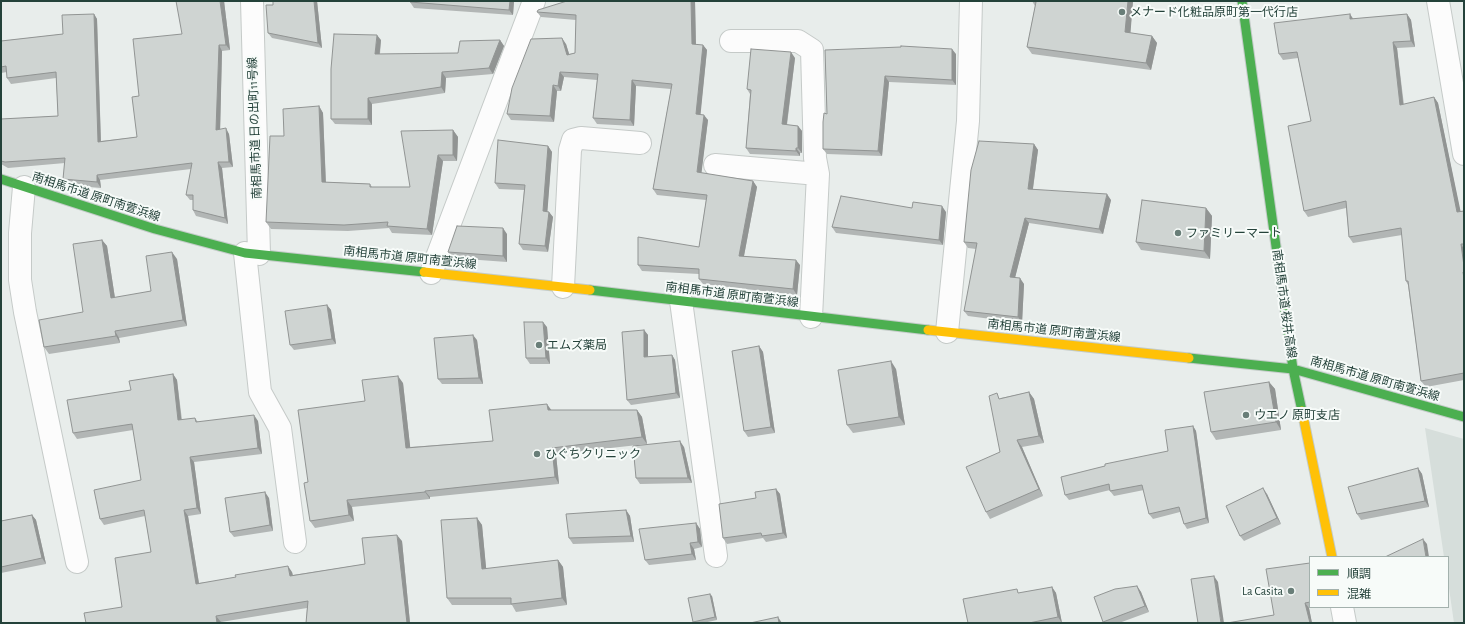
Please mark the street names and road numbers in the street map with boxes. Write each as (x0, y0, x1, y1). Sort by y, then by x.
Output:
street label: 南相馬市道 日の出町11号線 (245, 57, 265, 199)
street label: 南相馬市道 原町南萱浜線 (30, 169, 162, 225)
street label: 南相馬市道 原町南萱浜線 (343, 244, 477, 272)
street label: 南相馬市道 桜井高線 (1269, 249, 1299, 359)
street label: 南相馬市道 原町南萱浜線 (665, 280, 799, 310)
street label: 南相馬市道 原町南萱浜線 (987, 317, 1121, 345)
street label: 南相馬市道 原町南萱浜線 (1309, 354, 1441, 404)

